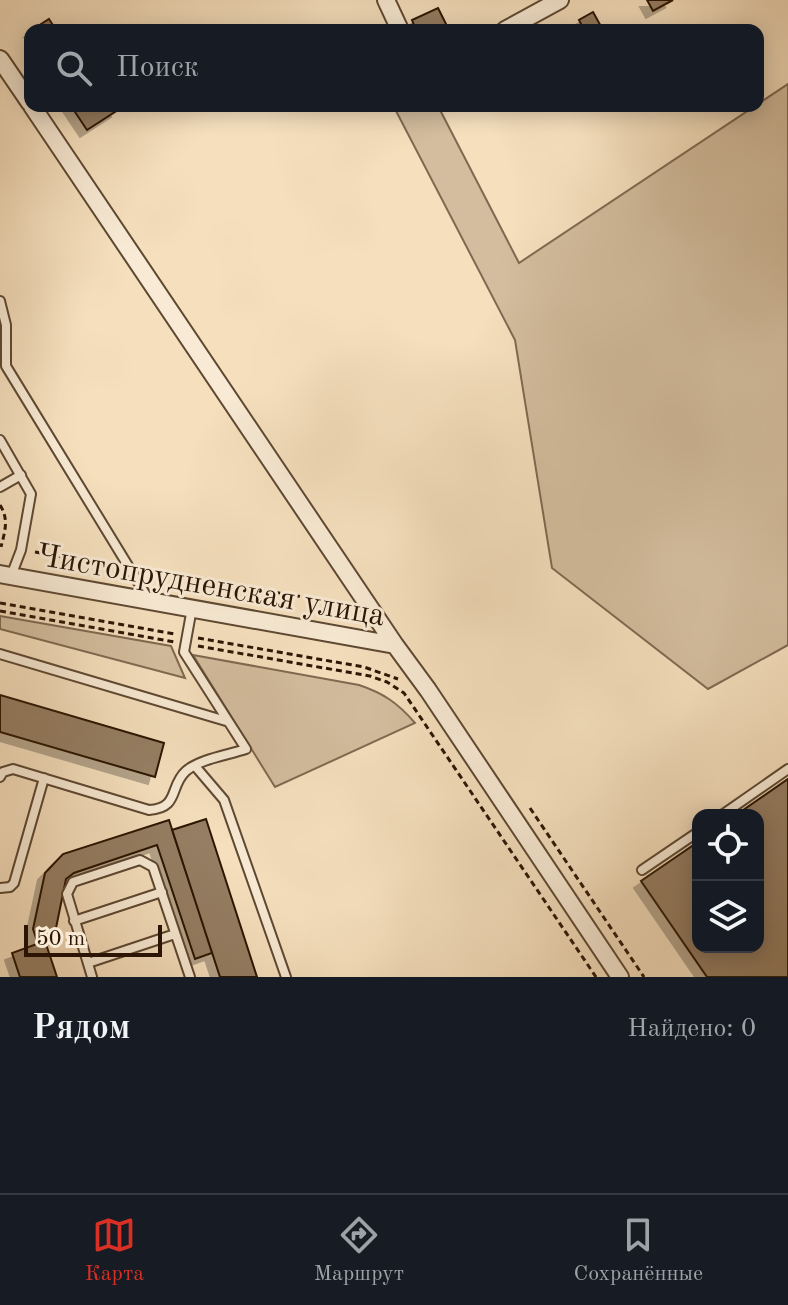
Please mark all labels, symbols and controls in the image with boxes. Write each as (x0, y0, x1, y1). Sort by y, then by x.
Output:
search box (24, 24, 764, 112)
icon: search (52, 46, 96, 90)
text: Поиск (116, 53, 199, 83)
street label: Чистопрудненская улица (34, 541, 387, 633)
map controls (692, 809, 764, 953)
button: locate (692, 809, 764, 881)
button: layers (692, 881, 764, 953)
scale bar (24, 921, 162, 957)
text: 50 m (36, 928, 85, 950)
text: Рядом (32, 1012, 131, 1046)
text: Найдено: 0 (627, 1016, 756, 1042)
tab: Карта (85, 1213, 144, 1288)
tab: Маршрут (314, 1213, 404, 1288)
tab: Сохранённые (573, 1213, 703, 1288)

